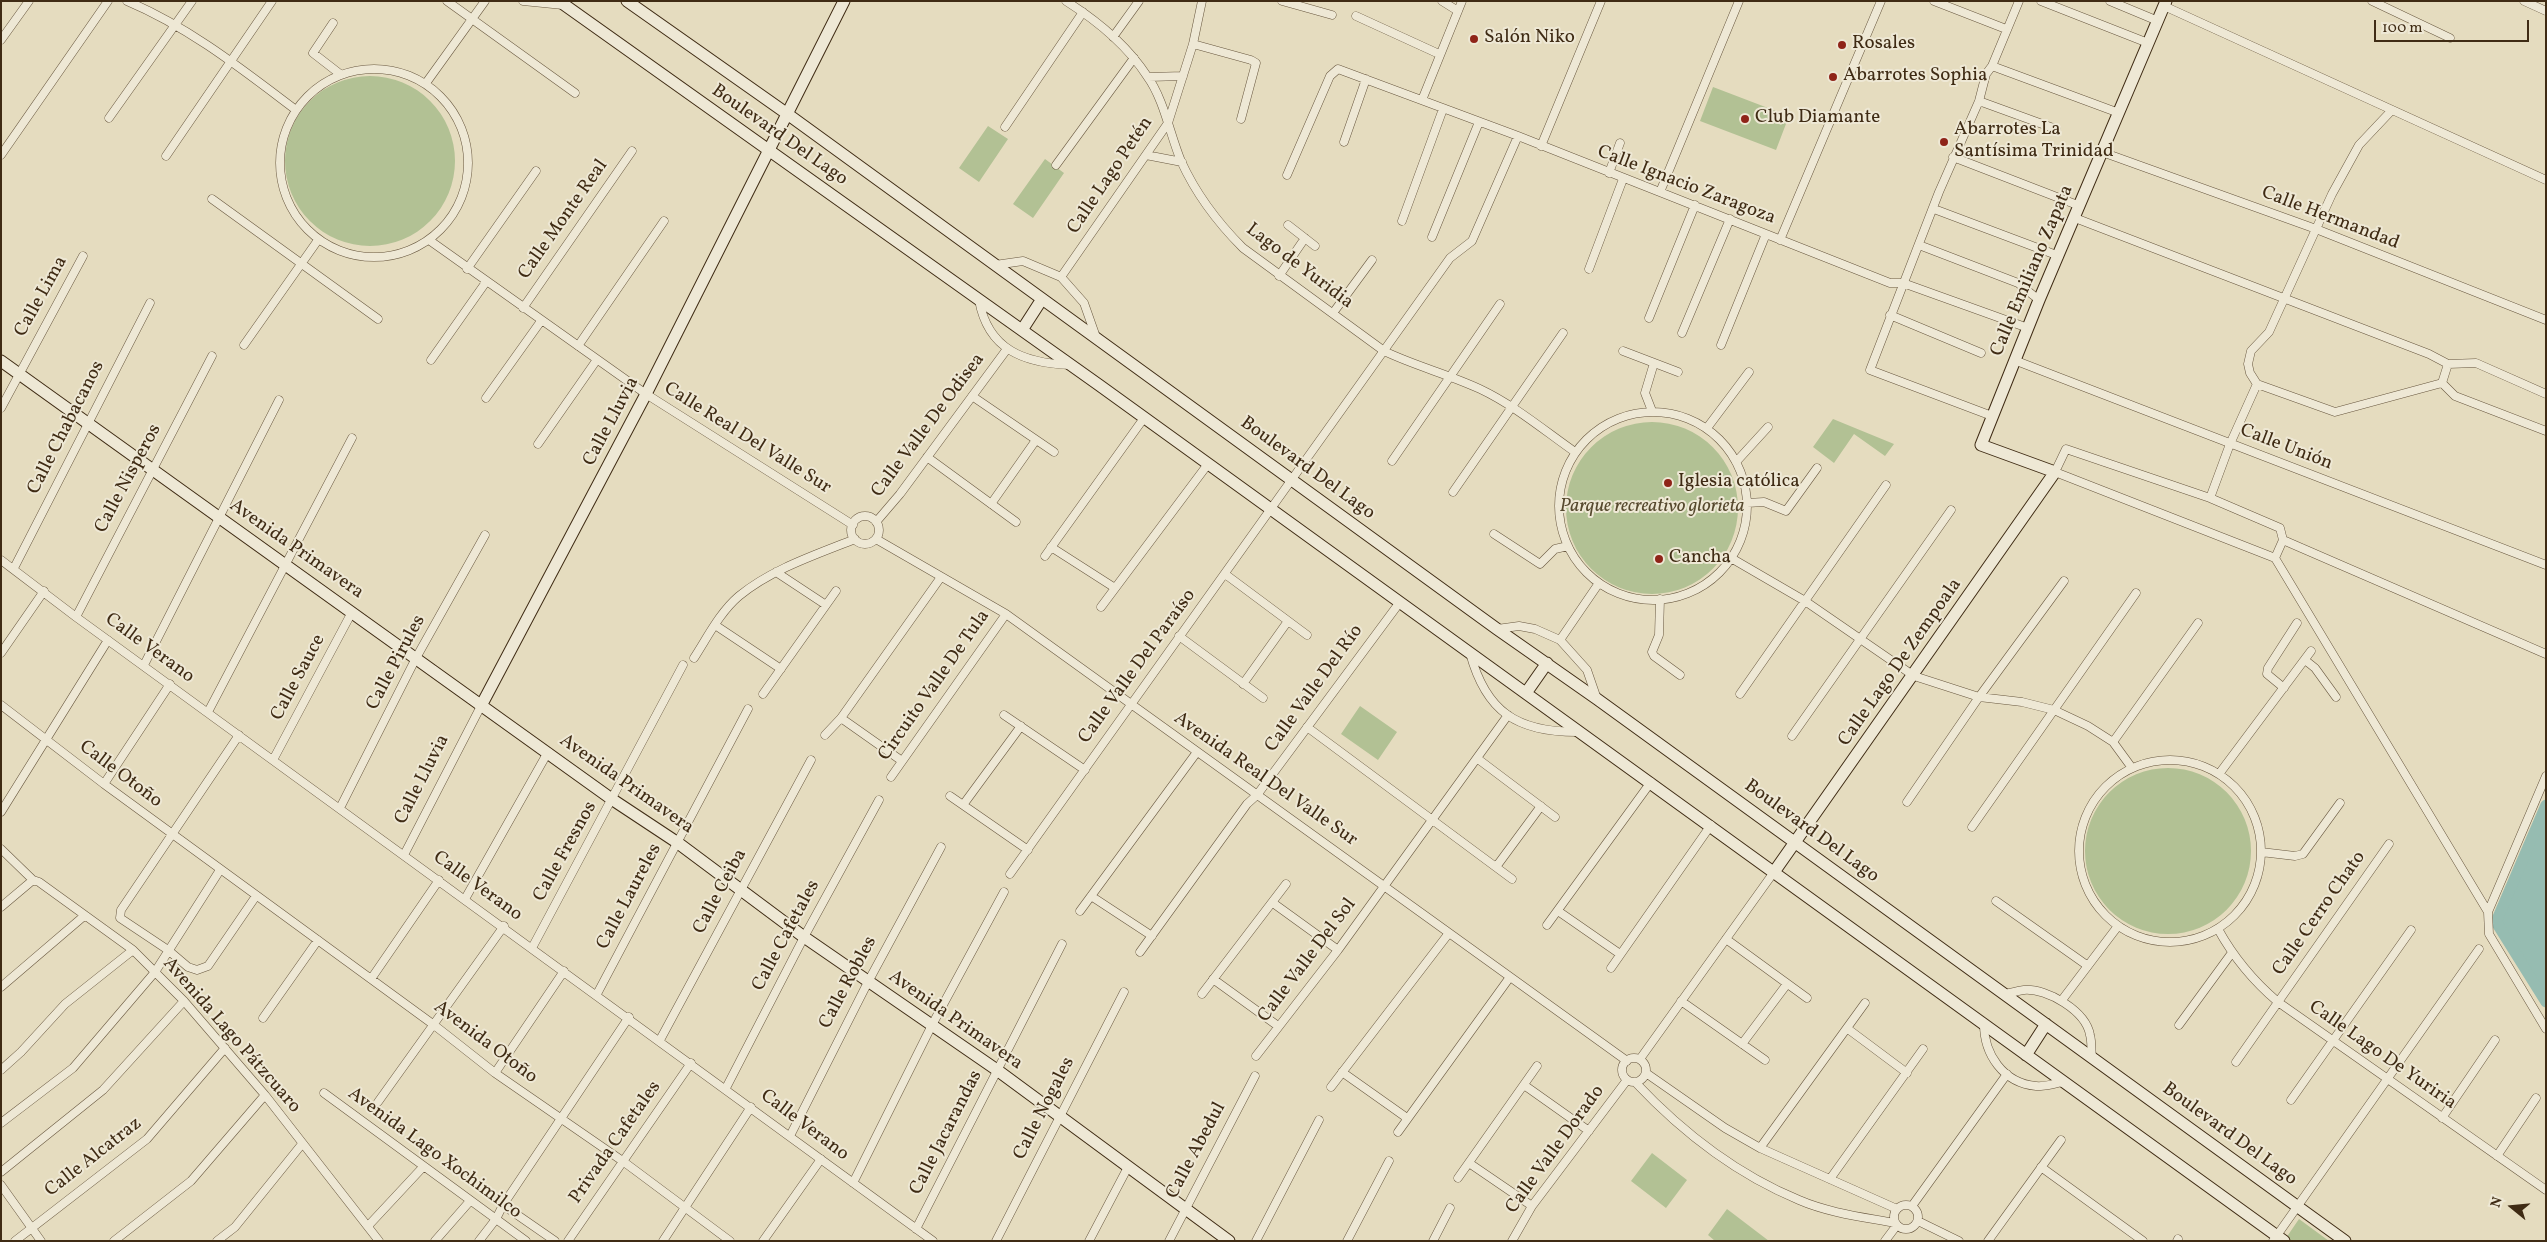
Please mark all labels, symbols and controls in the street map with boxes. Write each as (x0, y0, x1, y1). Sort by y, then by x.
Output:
scale bar (2377, 10, 2532, 42)
text: 100 m (2382, 18, 2422, 39)
place label: Salón Niko (1484, 28, 1575, 50)
marker: Salón Niko (1468, 33, 1480, 45)
place label: Rosales (1852, 34, 1915, 56)
marker: Rosales (1836, 39, 1848, 51)
place label: Abarrotes Sophia (1843, 66, 1987, 88)
marker: Abarrotes Sophia (1827, 71, 1839, 83)
street label: Boulevard Del Lago (706, 80, 852, 192)
place label: Club Diamante (1755, 108, 1880, 130)
street label: Calle Lago Petén (1063, 113, 1159, 239)
marker: Club Diamante (1739, 113, 1751, 125)
place label: Abarrotes La Santísima Trinidad (1954, 120, 2114, 164)
marker: Abarrotes La Santísima Trinidad (1938, 136, 1950, 148)
street label: Calle Ignacio Zaragoza (1594, 141, 1778, 231)
street label: Calle Monte Real (514, 156, 614, 284)
street label: Calle Emiliano Zapata (1987, 182, 2079, 360)
street label: Calle Hermandad (2258, 182, 2402, 256)
street label: Lago de Yuridia (1241, 219, 1357, 315)
street label: Calle Lima (11, 253, 73, 341)
street label: Calle Valle De Odisea (867, 349, 991, 503)
street label: Calle Chabacanos (24, 358, 110, 498)
street label: Calle Lluvia (579, 374, 645, 470)
street label: Calle Real Del Valle Sur (659, 378, 835, 500)
street label: Boulevard Del Lago (1235, 412, 1379, 526)
street label: Calle Unión (2236, 420, 2336, 476)
street label: Calle Nisperos (91, 421, 167, 537)
place label: Iglesia católica (1678, 472, 1800, 494)
marker: Iglesia católica (1662, 477, 1674, 489)
street label: Avenida Primavera (224, 495, 368, 605)
park label: Parque recreativo glorieta (1559, 497, 1745, 519)
place label: Cancha (1669, 548, 1731, 570)
marker: Cancha (1653, 553, 1665, 565)
street label: Calle Lago De Zempoala (1834, 575, 1968, 751)
street label: Calle Valle Del Paraíso (1074, 585, 1202, 749)
street label: Circuito Valle De Tula (874, 606, 996, 766)
street label: Calle Verano (100, 609, 198, 689)
street label: Calle Pirules (362, 612, 432, 714)
street label: Calle Valle Del Río (1261, 621, 1369, 757)
street label: Calle Sauce (267, 631, 331, 725)
street label: Avenida Real Del Valle Sur (1169, 708, 1361, 852)
street label: Avenida Primavera (554, 730, 698, 840)
street label: Calle Lluvia (391, 731, 455, 829)
street label: Calle Otoño (74, 736, 166, 814)
street label: Boulevard Del Lago (1739, 775, 1883, 889)
street label: Calle Fresnos (529, 798, 603, 906)
street label: Calle Laureles (593, 840, 667, 954)
street label: Calle Ceiba (689, 846, 753, 938)
street label: Calle Verano (428, 847, 526, 927)
street label: Calle Cerro Chato (2269, 847, 2371, 981)
street label: Calle Cafetales (748, 877, 826, 995)
street label: Calle Valle Del Sol (1254, 894, 1362, 1028)
street label: Calle Robles (815, 933, 883, 1033)
street label: Avenida Lago Pátzcuaro (157, 953, 305, 1119)
street label: Avenida Primavera (883, 966, 1027, 1076)
street label: Calle Lago De Yuriria (2304, 996, 2460, 1116)
street label: Avenida Otoño (429, 997, 541, 1089)
street label: Calle Nogales (1009, 1054, 1081, 1164)
street label: Calle Jacarandas (906, 1067, 988, 1199)
street label: Privada Cafetales (565, 1077, 667, 1209)
street label: Boulevard Del Lago (2157, 1078, 2301, 1192)
street label: Calle Valle Dorado (1502, 1081, 1610, 1219)
street label: Avenida Lago Xochimilco (343, 1083, 525, 1225)
street label: Calle Verano (755, 1085, 853, 1167)
street label: Calle Abedul (1162, 1099, 1232, 1203)
street label: Calle Alcatraz (41, 1113, 147, 1203)
north arrow (2487, 1182, 2537, 1232)
text: N (2487, 1195, 2508, 1210)

